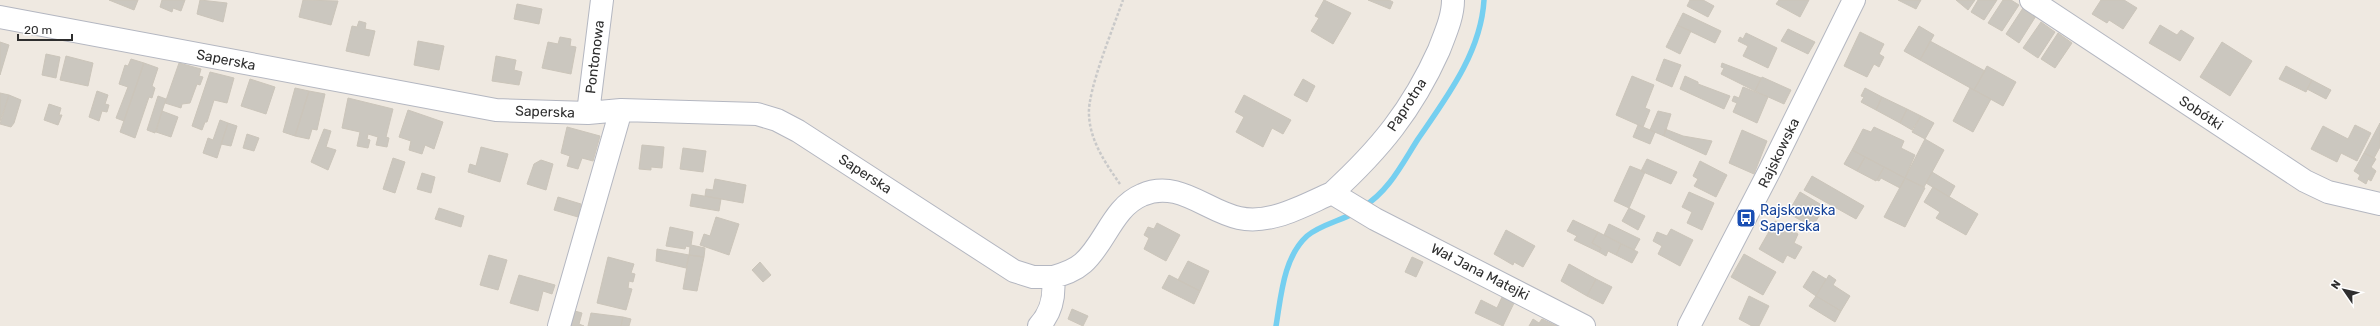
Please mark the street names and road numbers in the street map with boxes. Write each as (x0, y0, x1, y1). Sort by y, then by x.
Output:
street label: Pontonowa (582, 19, 608, 95)
street label: Saperska (195, 46, 257, 74)
street label: Paprotna (1384, 75, 1430, 135)
street label: Sobótki (2176, 92, 2226, 134)
street label: Saperska (515, 102, 575, 122)
street label: Rajskowska (1755, 115, 1803, 191)
street label: Saperska (835, 151, 895, 197)
street label: Wał Jana Matejki (1428, 240, 1532, 304)

